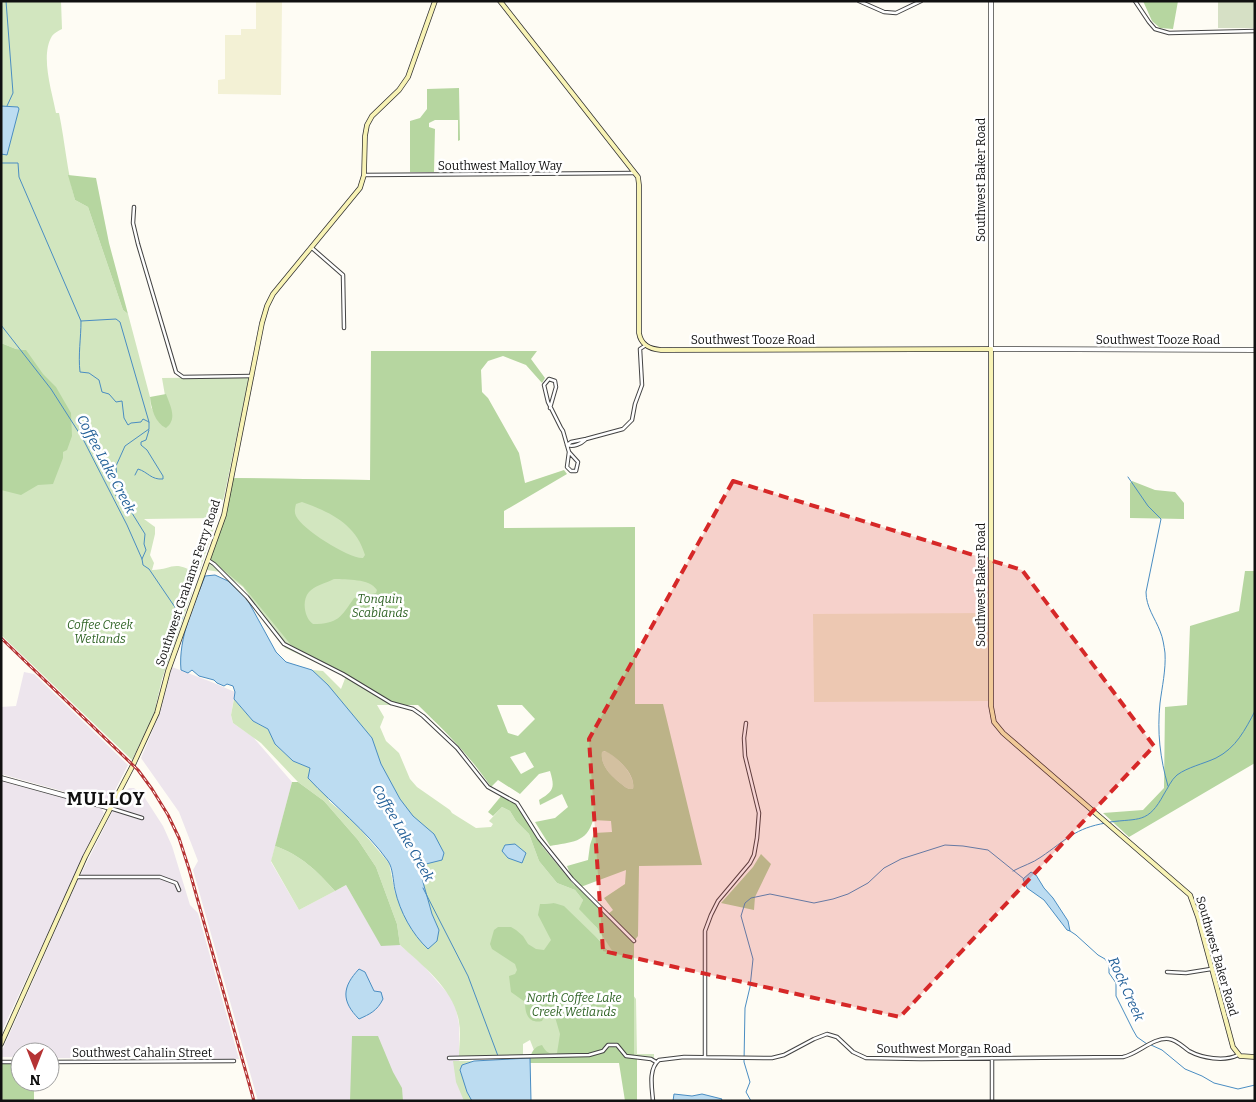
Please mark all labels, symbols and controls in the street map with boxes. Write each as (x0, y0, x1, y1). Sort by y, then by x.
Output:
street label: Southwest Baker Road (974, 118, 988, 242)
street label: Southwest Malloy Way (438, 159, 563, 173)
street label: Southwest Tooze Road (691, 333, 815, 347)
street label: Southwest Tooze Road (1096, 333, 1220, 347)
water label: Coffee Lake Creek (73, 412, 139, 517)
street label: Southwest Grahams Ferry Road (153, 498, 223, 668)
street label: Southwest Baker Road (974, 523, 988, 647)
park label: Tonquin Scablands (352, 592, 409, 620)
park label: Coffee Creek Wetlands (67, 618, 133, 646)
water label: Coffee Lake Creek (368, 781, 438, 885)
district label: MULLOY (67, 788, 145, 810)
street label: Southwest Baker Road (1193, 894, 1241, 1018)
water label: Rock Creek (1104, 954, 1148, 1024)
park label: North Coffee Lake Creek Wetlands (526, 991, 622, 1019)
north arrow (10, 1042, 60, 1092)
street label: Southwest Morgan Road (877, 1042, 1012, 1056)
street label: Southwest Cahalin Street (72, 1046, 213, 1060)
text: N (29, 1071, 40, 1088)

